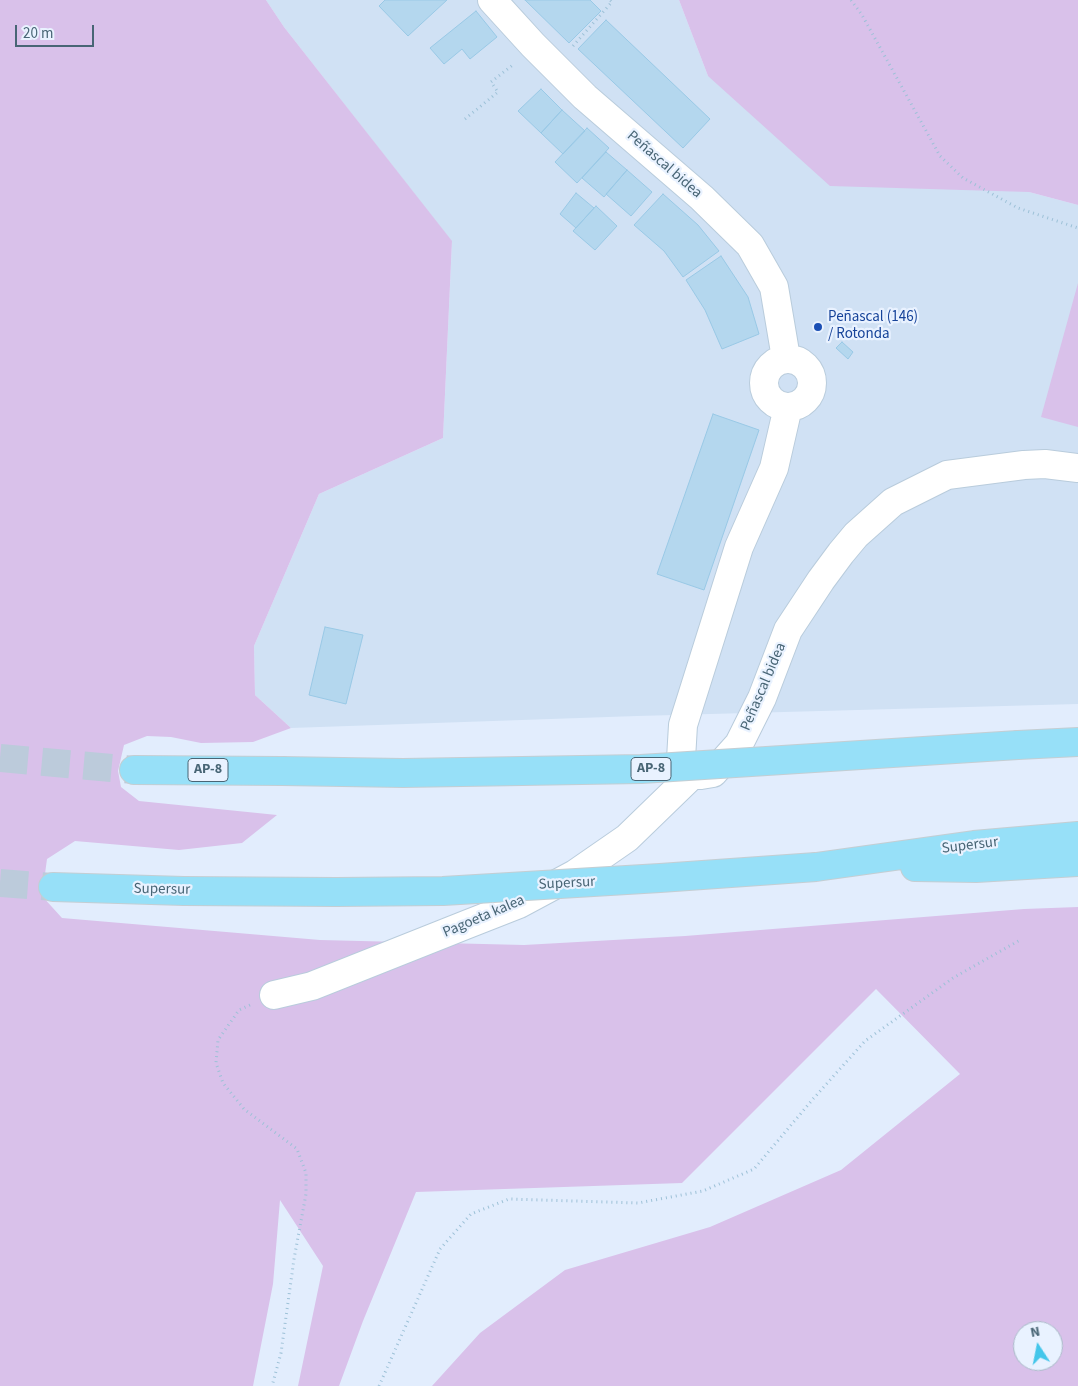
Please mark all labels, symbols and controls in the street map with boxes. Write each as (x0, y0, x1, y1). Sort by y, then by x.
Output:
scale bar (18, 15, 96, 47)
text: 20 m (23, 23, 53, 44)
street label: Peñascal bidea (623, 127, 705, 203)
place label: Peñascal (146) / Rotonda (828, 309, 918, 344)
marker: Peñascal (146) / Rotonda (812, 321, 824, 333)
street label: Peñascal bidea (737, 640, 791, 734)
road number: AP-8 (188, 758, 228, 782)
road number: AP-8 (631, 758, 671, 781)
street label: Supersur (941, 834, 999, 858)
street label: Supersur (538, 874, 596, 894)
street label: Supersur (133, 881, 191, 899)
street label: Pagoeta kalea (440, 892, 528, 942)
north arrow (1013, 1321, 1063, 1371)
text: N (1029, 1322, 1042, 1343)

